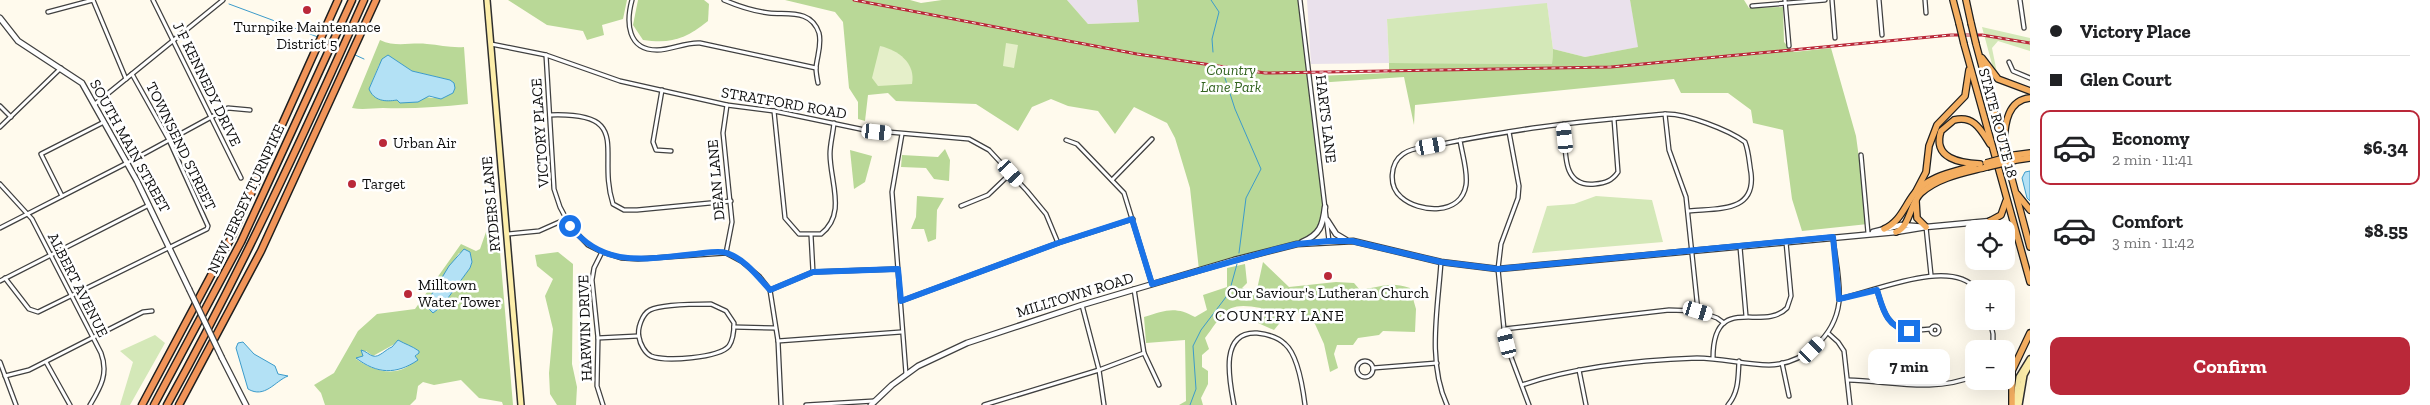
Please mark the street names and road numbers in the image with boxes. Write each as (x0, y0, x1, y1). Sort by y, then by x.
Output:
street label: J F KENNEDY DRIVE (169, 19, 245, 149)
street label: STATE ROUTE 18 (1975, 66, 2021, 180)
street label: HARTS LANE (1312, 74, 1340, 164)
street label: SOUTH MAIN STREET (86, 76, 174, 216)
street label: VICTORY PLACE (527, 78, 553, 189)
street label: TOWNSEND STREET (142, 79, 220, 213)
street label: STRATFORD ROAD (720, 83, 848, 123)
street label: NEW JERSEY TURNPIKE (204, 121, 289, 276)
street label: DEAN LANE (703, 139, 729, 221)
street label: RYDERS LANE (478, 155, 504, 252)
street label: ALBERT AVENUE (44, 230, 112, 340)
street label: MILLTOWN ROAD (1014, 269, 1136, 321)
street label: HARWIN DRIVE (574, 274, 596, 381)

